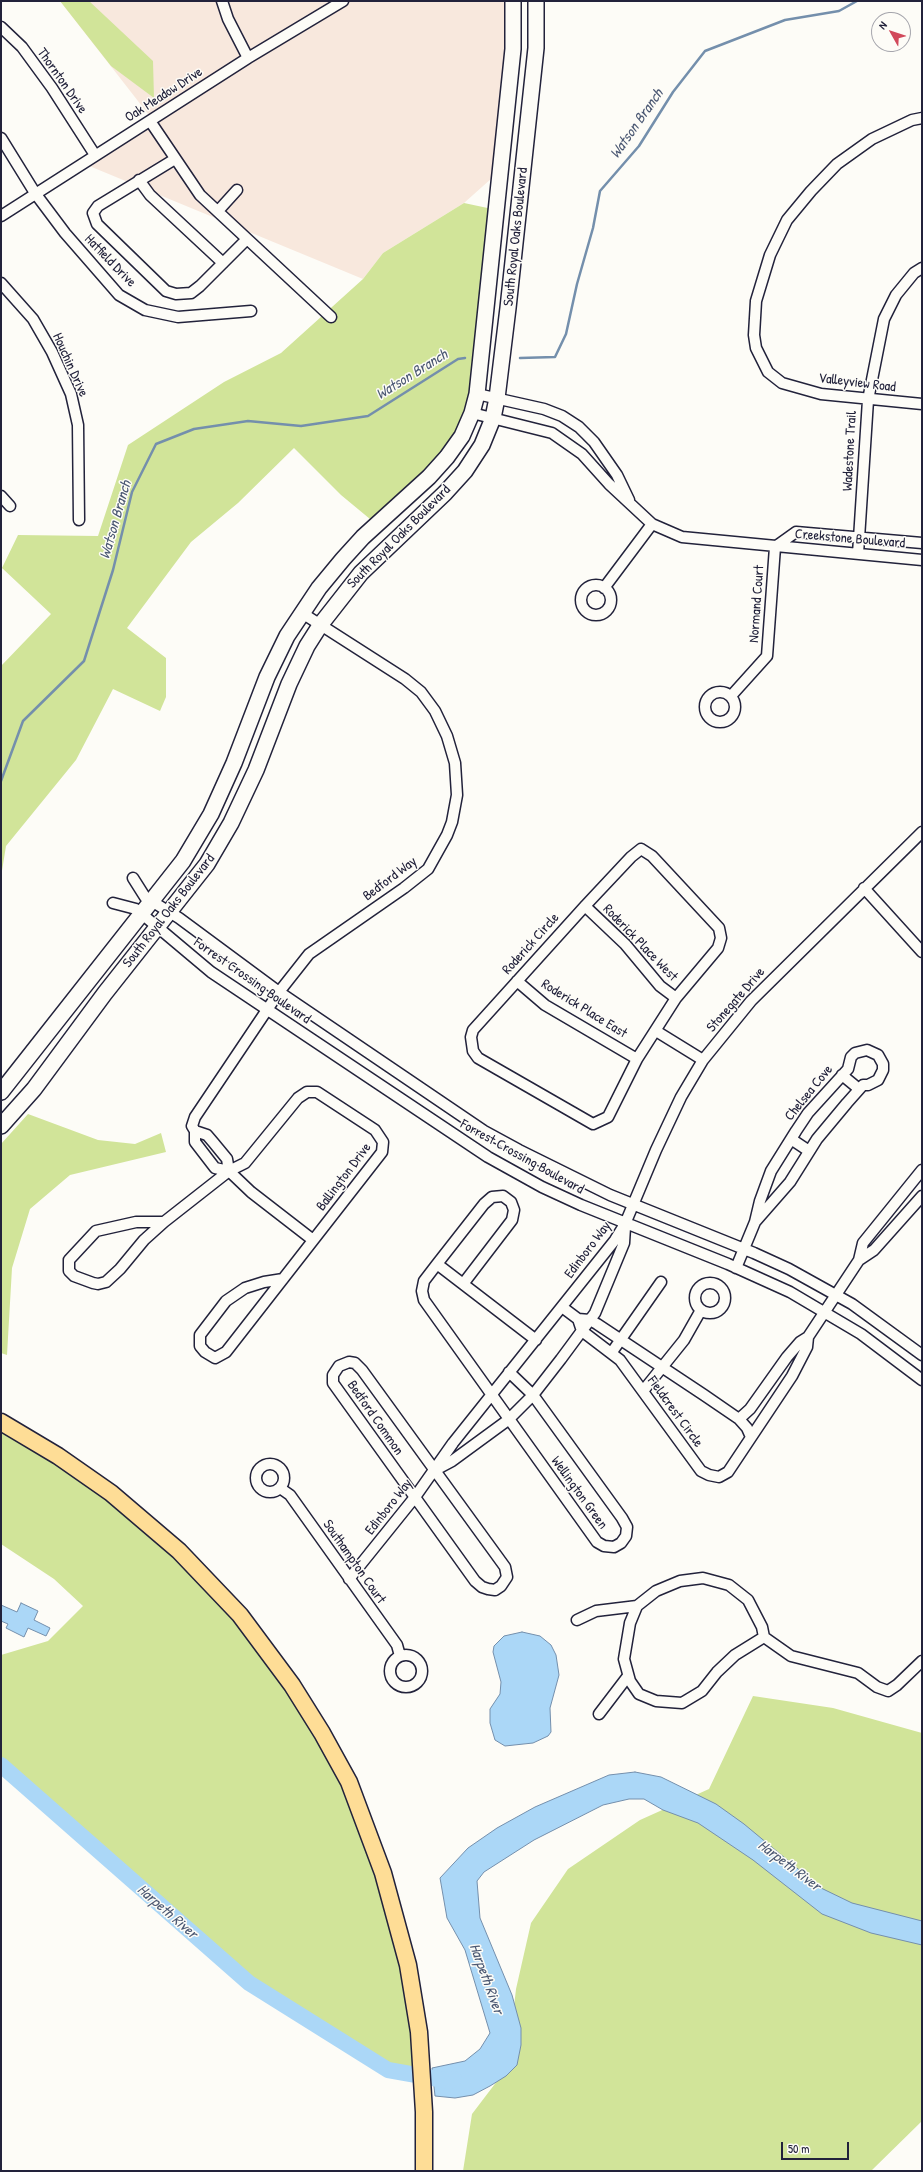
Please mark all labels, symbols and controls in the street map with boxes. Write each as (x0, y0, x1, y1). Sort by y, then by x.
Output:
north arrow (871, 12, 911, 52)
text: N (875, 18, 890, 32)
street label: Thornton Drive (33, 45, 91, 117)
street label: Oak Meadow Drive (122, 64, 206, 126)
water label: Watson Branch (607, 86, 667, 162)
street label: South Royal Oaks Boulevard (500, 167, 532, 307)
street label: Hatfield Drive (81, 231, 139, 291)
street label: Houchin Drive (48, 330, 92, 400)
water label: Watson Branch (373, 346, 451, 404)
street label: Valleyview Road (817, 370, 897, 396)
street label: Wadestone Trail (840, 410, 860, 492)
water label: Watson Branch (96, 479, 136, 561)
street label: South Royal Oaks Boulevard (344, 482, 454, 592)
street label: Creekstone Boulevard (794, 526, 906, 552)
street label: Normand Court (746, 565, 768, 643)
street label: South Royal Oaks Boulevard (120, 851, 218, 971)
street label: Bedford Way (360, 853, 420, 905)
street label: Roderick Place West (599, 901, 681, 985)
street label: Roderick Circle (499, 910, 563, 978)
street label: Forrest Crossing Boulevard (190, 934, 314, 1028)
street label: Stonegate Drive (703, 964, 769, 1036)
street label: Roderick Place East (538, 976, 630, 1042)
street label: Chelsea Cove (781, 1062, 837, 1124)
street label: Forrest Crossing Boulevard (457, 1116, 587, 1198)
street label: Ballington Drive (313, 1140, 375, 1214)
street label: Edinboro Way (561, 1218, 615, 1282)
street label: Fieldcrest Circle (644, 1373, 706, 1451)
street label: Bedford Common (343, 1377, 407, 1459)
street label: Wellington Green (547, 1453, 611, 1533)
street label: Edinboro Way (362, 1476, 416, 1538)
street label: Southampton Court (319, 1517, 389, 1607)
water label: Harpeth River (754, 1837, 824, 1895)
water label: Harpeth River (133, 1881, 201, 1943)
water label: Harpeth River (465, 1941, 507, 2017)
scale bar (783, 2134, 851, 2160)
text: 50 m (788, 2140, 809, 2157)

